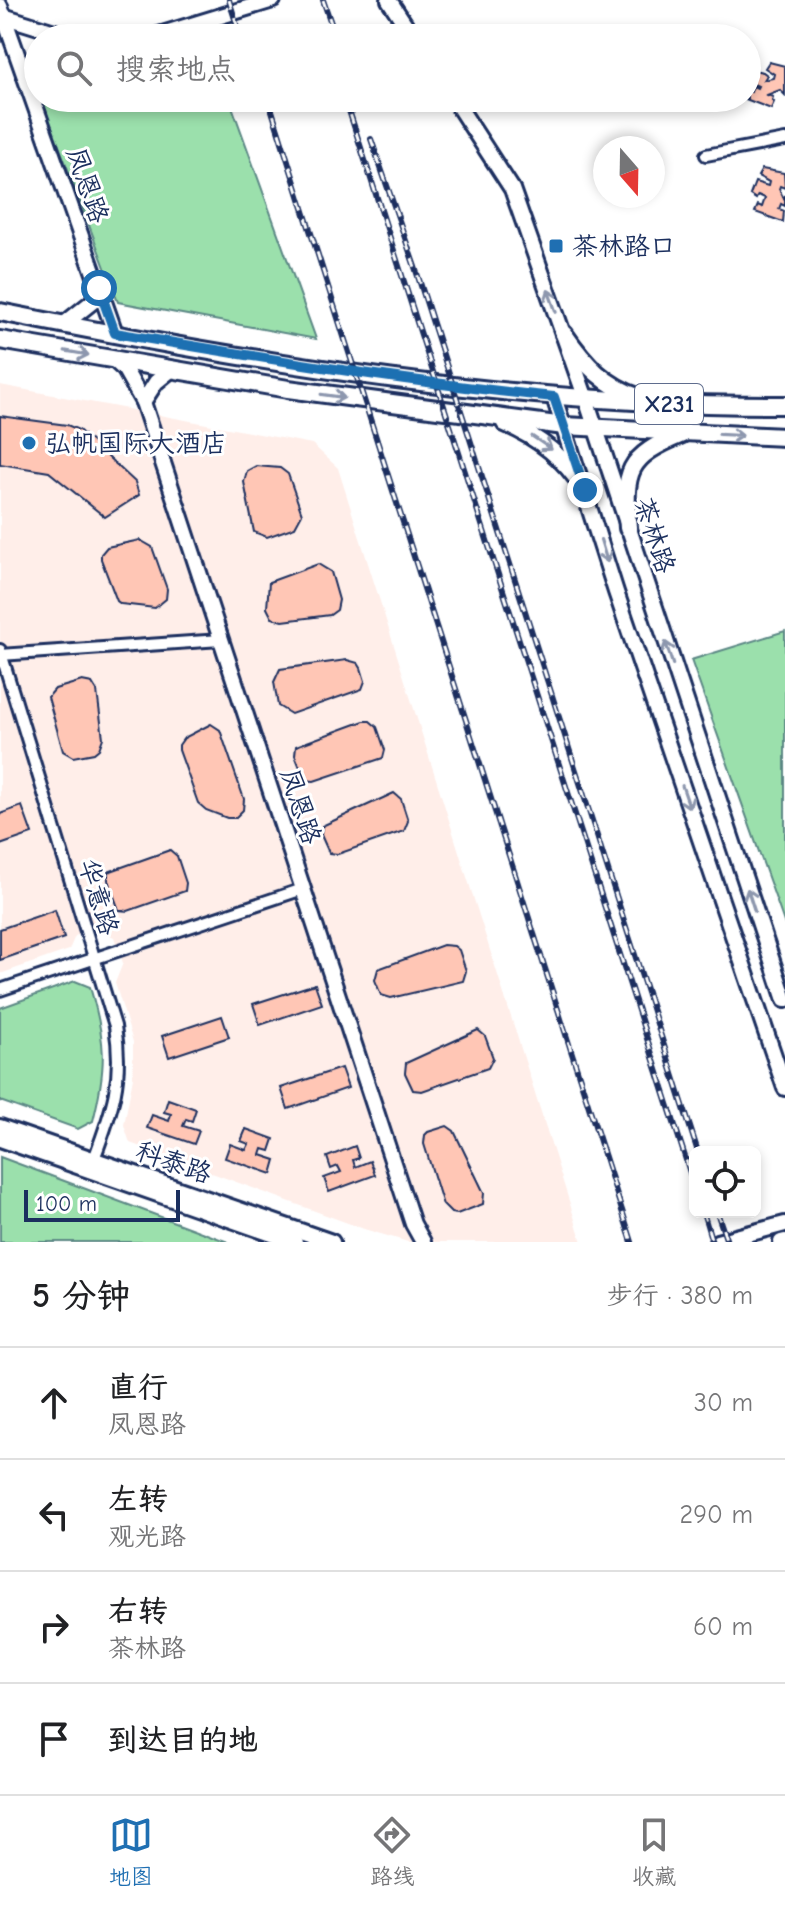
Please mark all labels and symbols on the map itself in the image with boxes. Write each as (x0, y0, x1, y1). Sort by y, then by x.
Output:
north arrow (593, 136, 665, 208)
street label: 凤恩路 (60, 144, 114, 227)
place label: 茶林路口 (572, 232, 676, 262)
marker: 茶林路口 (547, 237, 565, 255)
route start (81, 270, 117, 306)
one-way arrow (544, 290, 558, 314)
one-way arrow (64, 346, 89, 361)
road number: X231 (635, 384, 703, 424)
one-way arrow (320, 389, 345, 404)
one-way arrow (717, 427, 744, 442)
place label: 弘帆国际大酒店 (45, 429, 227, 459)
marker: 弘帆国际大酒店 (20, 434, 38, 452)
one-way arrow (531, 435, 553, 452)
route end (567, 472, 603, 508)
street label: 茶林路 (628, 494, 680, 577)
one-way arrow (597, 537, 612, 563)
one-way arrow (661, 641, 676, 666)
street label: 凤恩路 (274, 765, 326, 848)
one-way arrow (680, 785, 695, 810)
street label: 华意路 (72, 856, 124, 939)
one-way arrow (743, 888, 757, 913)
street label: 科泰路 (132, 1136, 215, 1190)
scale bar (24, 1186, 180, 1222)

